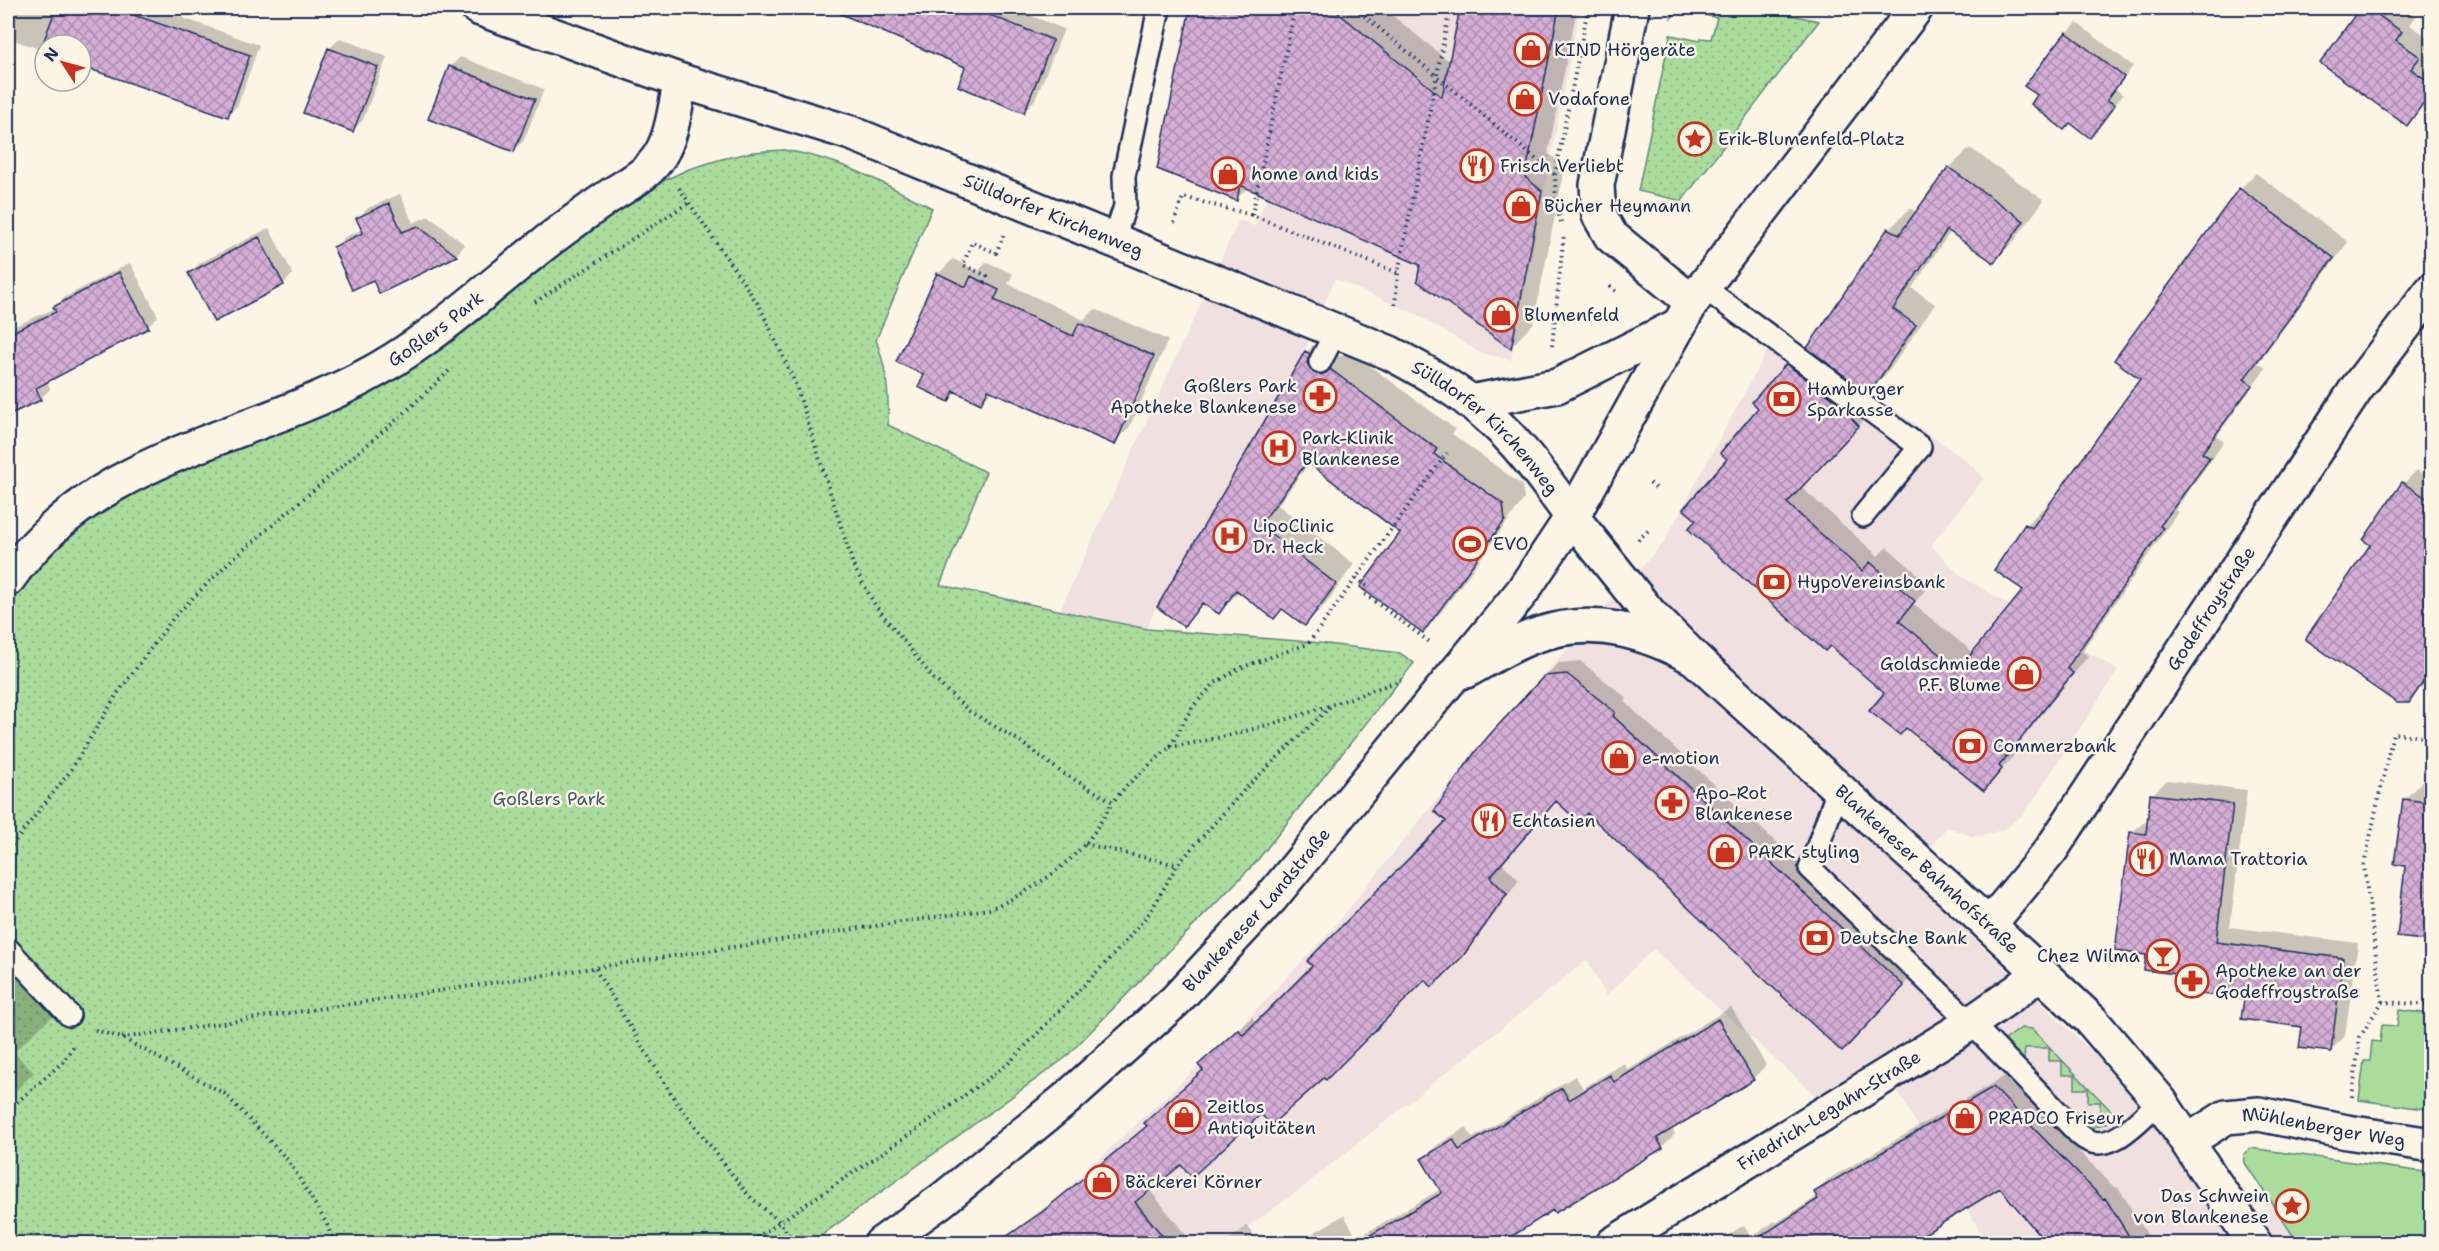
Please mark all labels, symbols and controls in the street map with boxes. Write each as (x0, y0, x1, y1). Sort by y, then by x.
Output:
shop icon: KIND Hörgeräte (1513, 32, 1549, 68)
north arrow (33, 33, 93, 93)
place label: KIND Hörgeräte (1554, 38, 1696, 62)
text: N (39, 43, 63, 66)
shop icon: Vodafone (1507, 81, 1543, 117)
place label: Vodafone (1548, 87, 1630, 111)
place icon: Erik-Blumenfeld-Platz (1677, 121, 1713, 157)
place label: Erik-Blumenfeld-Platz (1718, 127, 1905, 151)
restaurant icon: Frisch Verliebt (1459, 148, 1495, 184)
place label: Frisch Verliebt (1500, 154, 1624, 178)
shop icon: home and kids (1210, 156, 1246, 192)
place label: home and kids (1251, 162, 1379, 186)
street label: Sülldorfer Kirchenweg (960, 168, 1147, 263)
shop icon: Bücher Heymann (1503, 188, 1539, 224)
place label: Bücher Heymann (1544, 194, 1691, 218)
street label: Goßlers Park (383, 286, 489, 372)
shop icon: Blumenfeld (1483, 297, 1519, 333)
place label: Blumenfeld (1524, 303, 1619, 327)
street label: Sülldorfer Kirchenweg (1407, 355, 1564, 500)
place label: Goßlers Park Apotheke Blankenese (1110, 374, 1297, 419)
place label: Hamburger Sparkasse (1807, 377, 1905, 422)
pharmacy icon: Goßlers Park Apotheke Blankenese (1302, 378, 1338, 414)
bank icon: Hamburger Sparkasse (1766, 381, 1802, 417)
place label: Park-Klinik Blankenese (1302, 426, 1400, 471)
hospital icon: Park-Klinik Blankenese (1261, 430, 1297, 466)
place label: LipoClinic Dr. Heck (1253, 514, 1334, 559)
hospital icon: LipoClinic Dr. Heck (1212, 518, 1248, 554)
sports icon: EVO (1452, 526, 1488, 562)
place label: EVO (1493, 532, 1528, 556)
street label: Godeffroystraße (2161, 542, 2261, 675)
bank icon: HypoVereinsbank (1756, 564, 1792, 600)
place label: HypoVereinsbank (1797, 570, 1946, 594)
place label: Goldschmiede P.F. Blume (1880, 652, 2001, 697)
shop icon: Goldschmiede P.F. Blume (2006, 656, 2042, 692)
bank icon: Commerzbank (1952, 728, 1988, 764)
place label: Commerzbank (1993, 734, 2117, 758)
shop icon: e-motion (1601, 740, 1637, 776)
place label: e-motion (1642, 746, 1720, 770)
street label: Blankeneser Bahnhofstraße (1830, 779, 2024, 959)
place label: Apo-Rot Blankenese (1695, 781, 1793, 826)
pharmacy icon: Apo-Rot Blankenese (1654, 785, 1690, 821)
park label: Goßlers Park (492, 787, 606, 811)
restaurant icon: Echtasien (1471, 803, 1507, 839)
place label: Echtasien (1512, 809, 1595, 833)
street label: Blankeneser Landstraße (1177, 823, 1336, 997)
shop icon: PARK styling (1707, 834, 1743, 870)
place label: PARK styling (1748, 840, 1860, 864)
restaurant icon: Mama Trattoria (2128, 841, 2164, 877)
place label: Mama Trattoria (2169, 847, 2307, 871)
bank icon: Deutsche Bank (1799, 920, 1835, 956)
place label: Deutsche Bank (1840, 926, 1967, 950)
bar icon: Chez Wilma (2145, 938, 2181, 974)
place label: Chez Wilma (2037, 944, 2140, 968)
place label: Apotheke an der Godeffroystraße (2215, 959, 2362, 1004)
pharmacy icon: Apotheke an der Godeffroystraße (2174, 963, 2210, 999)
street label: Friedrich-Legahn-Straße (1733, 1045, 1925, 1176)
place label: Zeitlos Antiquitäten (1207, 1095, 1316, 1140)
shop icon: Zeitlos Antiquitäten (1166, 1099, 1202, 1135)
shop icon: PRADCO Friseur (1947, 1100, 1983, 1136)
street label: Mühlenberger Weg (2241, 1102, 2407, 1153)
place label: PRADCO Friseur (1988, 1106, 2125, 1130)
shop icon: Bäckerei Körner (1084, 1164, 1120, 1200)
place label: Bäckerei Körner (1125, 1170, 1263, 1194)
place label: Das Schwein von Blankenese (2133, 1184, 2269, 1229)
place icon: Das Schwein von Blankenese (2274, 1188, 2310, 1224)

